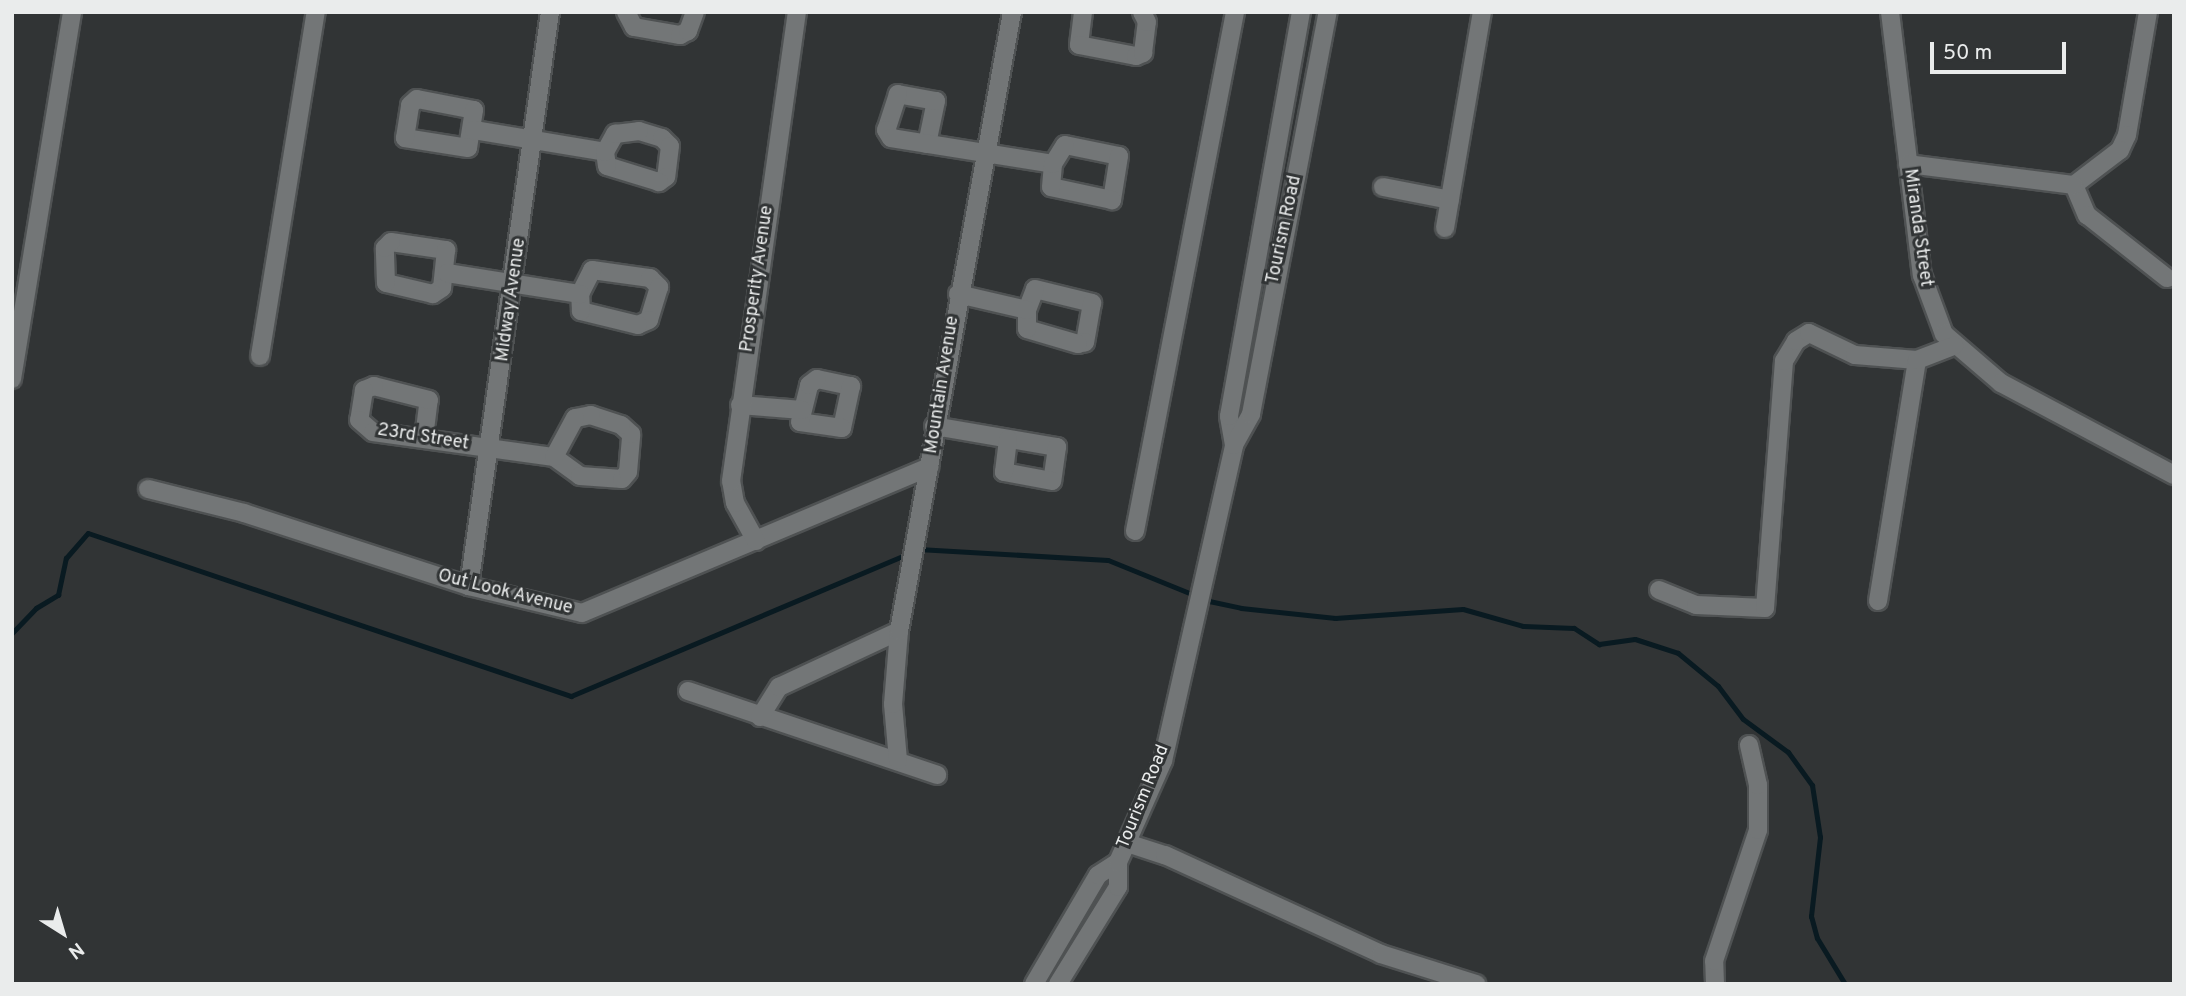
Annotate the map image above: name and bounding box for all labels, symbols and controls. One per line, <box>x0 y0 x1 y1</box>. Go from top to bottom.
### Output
scale bar <box>1934 28 2070 72</box>
text: 50 m <box>1943 40 1992 67</box>
street label: Miranda Street <box>1898 167 1936 289</box>
street label: Tourism Road <box>1263 174 1307 286</box>
street label: Prosperity Avenue <box>737 204 779 354</box>
street label: Midway Avenue <box>493 237 531 363</box>
street label: Mountain Avenue <box>921 314 965 456</box>
street label: 23rd Street <box>376 420 470 456</box>
street label: Out Look Avenue <box>435 566 575 620</box>
street label: Tourism Road <box>1113 742 1175 852</box>
north arrow <box>28 898 98 968</box>
text: N <box>63 936 88 963</box>

